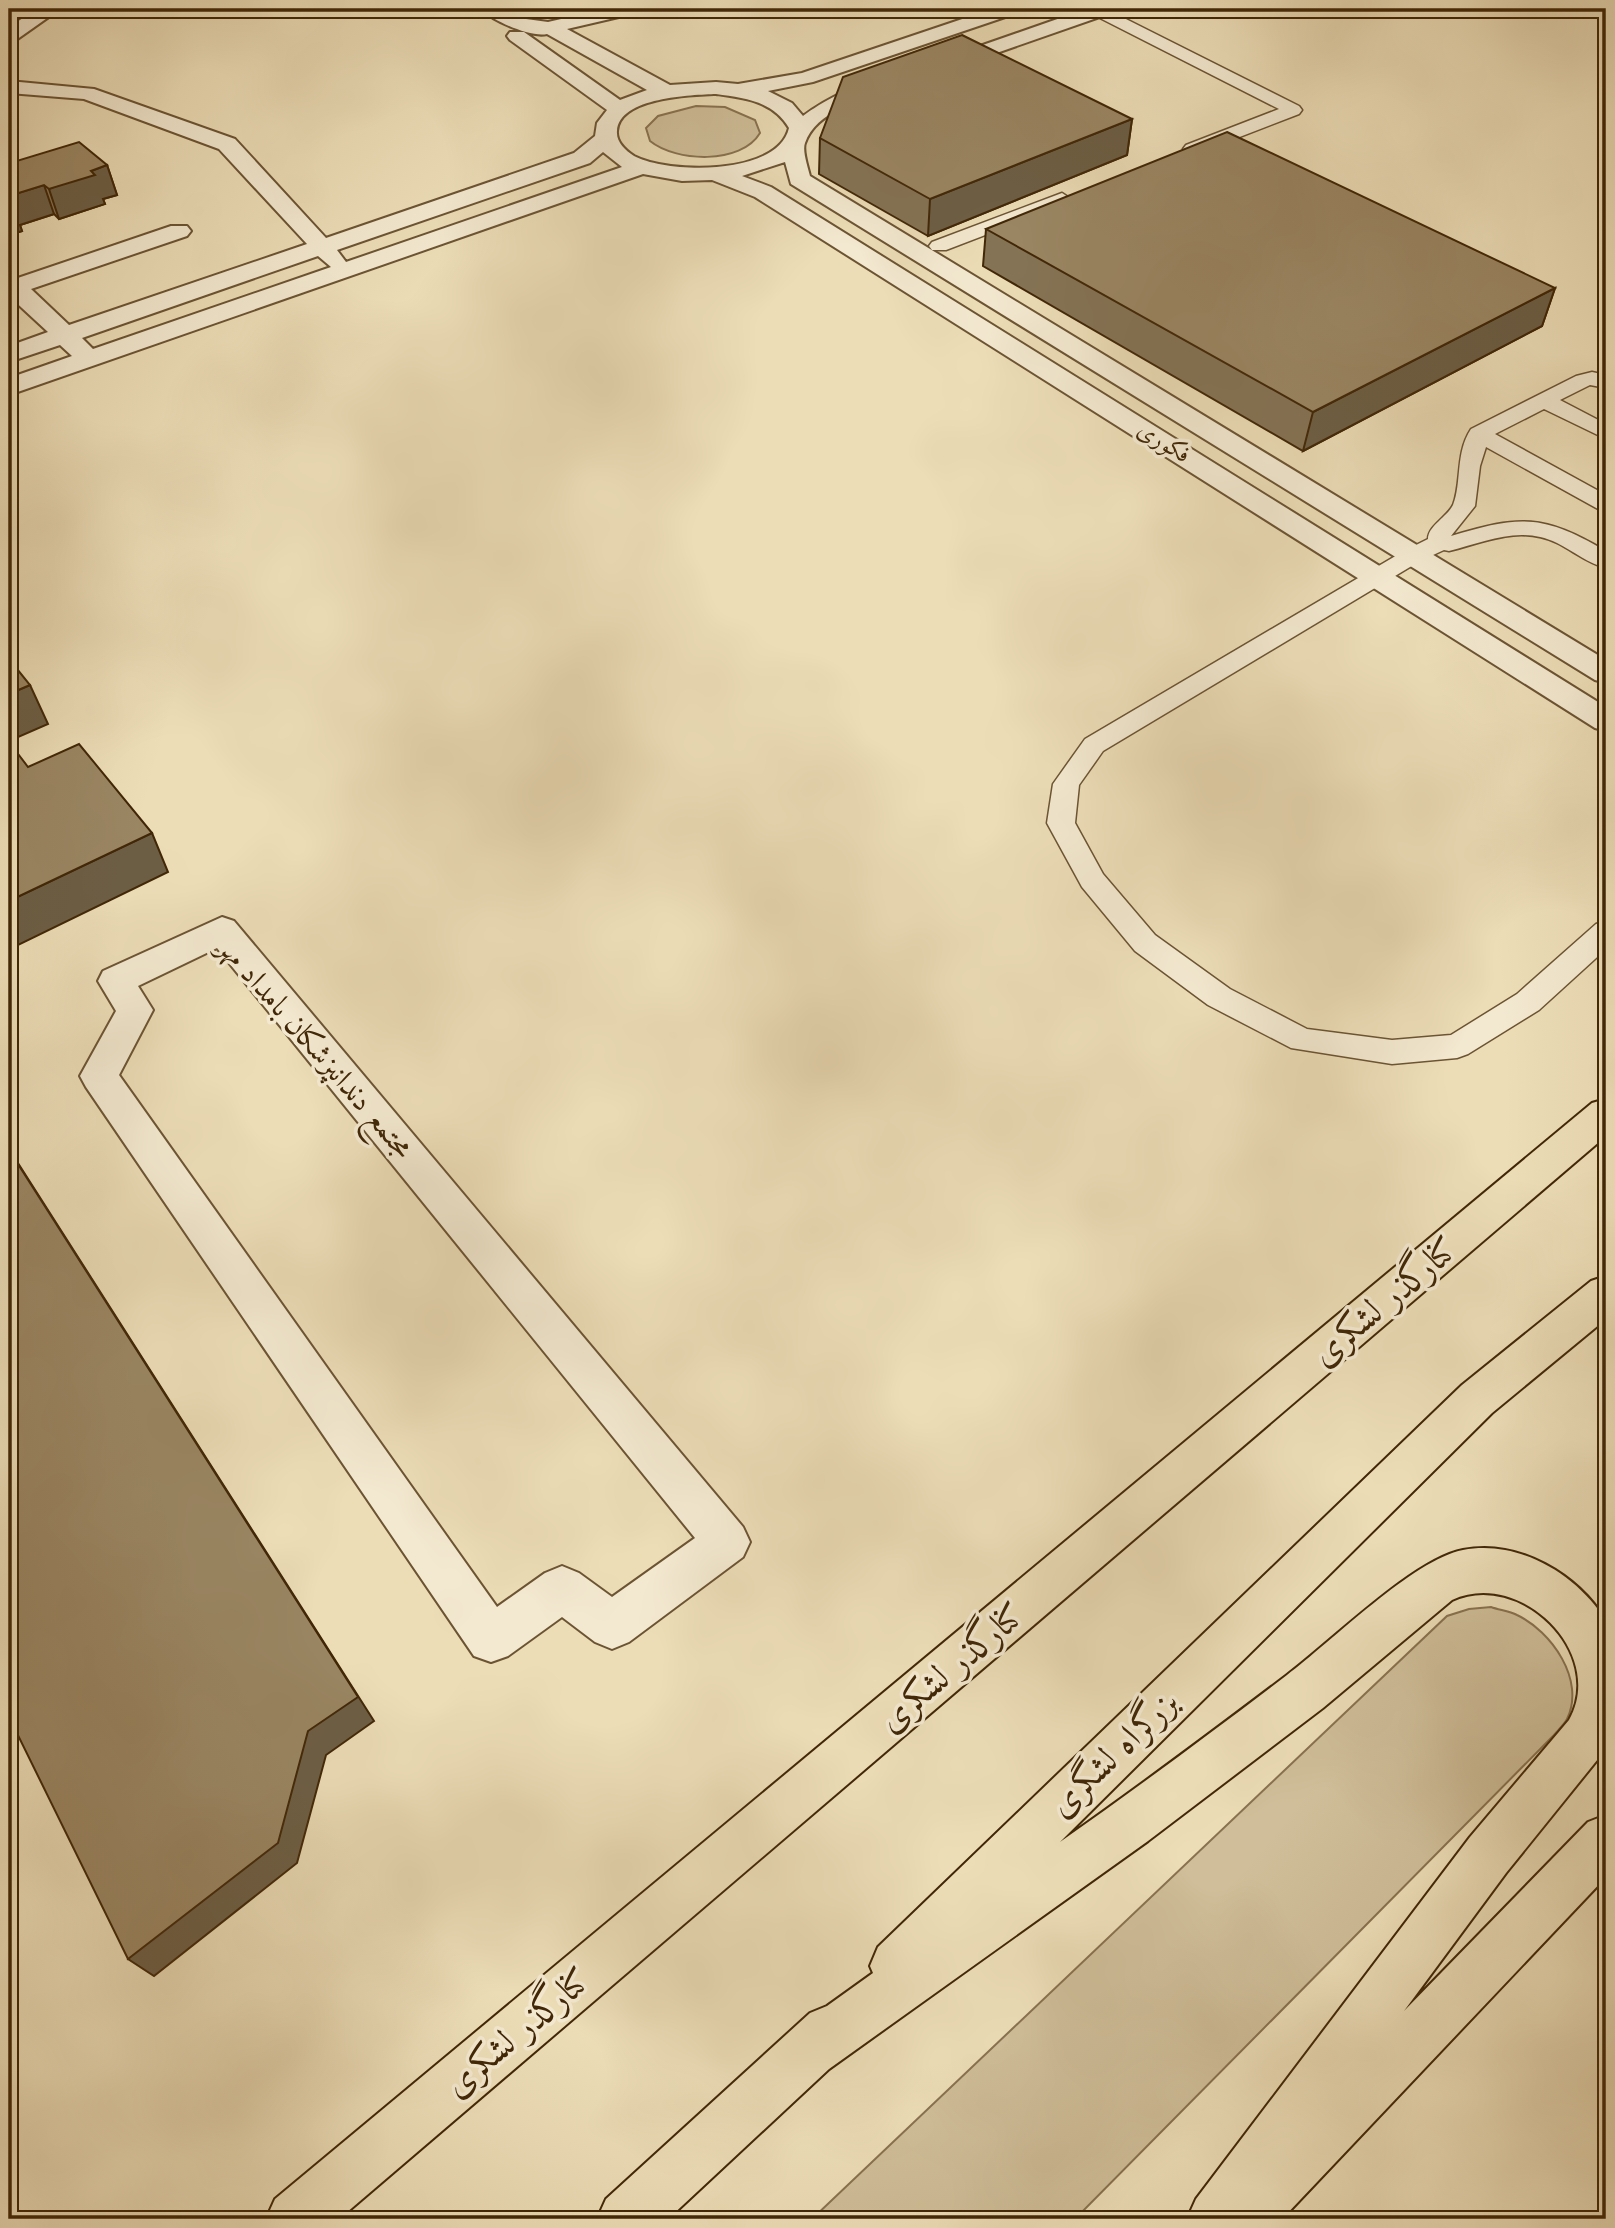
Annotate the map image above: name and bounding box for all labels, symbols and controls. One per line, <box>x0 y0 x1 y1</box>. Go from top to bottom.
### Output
street label: فکوری <box>1131 413 1197 471</box>
street label: مجتمع دندانپزشکان بامداد مهر <box>202 927 423 1171</box>
street label: کنارگذر لشکری <box>1298 1223 1468 1377</box>
street label: کنارگذر لشکری <box>865 1589 1035 1743</box>
street label: بزرگراه لشگری <box>1036 1678 1190 1828</box>
street label: کنارگذر لشکری <box>431 1954 601 2108</box>

